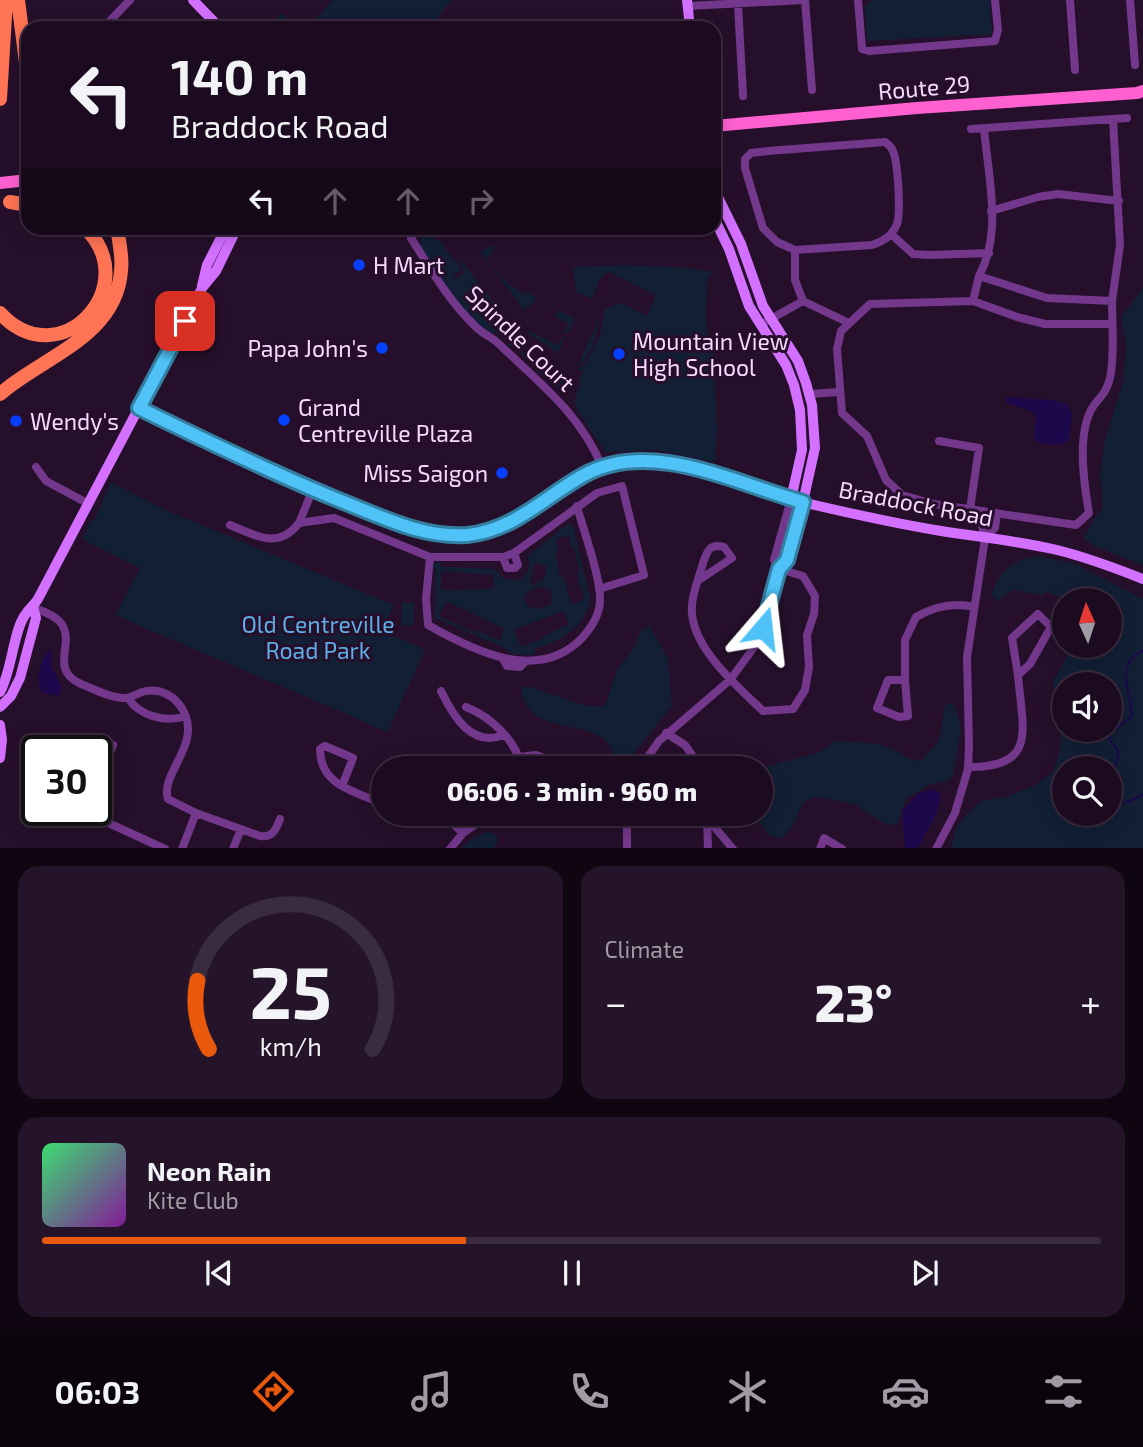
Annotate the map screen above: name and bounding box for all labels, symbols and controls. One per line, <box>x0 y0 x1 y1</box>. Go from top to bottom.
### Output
text: 140 m <box>171 46 308 105</box>
icon: left <box>56 49 147 140</box>
street label: Route 29 <box>877 69 971 105</box>
text: Braddock Road <box>171 106 389 144</box>
icon: left <box>243 182 281 220</box>
icon: ahead <box>316 182 354 220</box>
icon: ahead <box>389 182 427 220</box>
icon: right <box>462 182 500 220</box>
place label: H Mart <box>373 251 445 279</box>
marker: H Mart <box>351 257 367 273</box>
street label: Spindle Court <box>461 279 581 397</box>
pin <box>155 291 215 351</box>
icon: arrive <box>166 302 204 340</box>
place label: Mountain View High School <box>633 327 789 381</box>
place label: Papa John's <box>247 334 368 362</box>
marker: Papa John's <box>374 340 390 356</box>
marker: Mountain View High School <box>611 346 627 362</box>
place label: Grand Centreville Plaza <box>298 393 473 447</box>
place label: Wendy's <box>30 407 119 435</box>
marker: Grand Centreville Plaza <box>276 412 292 428</box>
marker: Wendy's <box>8 413 24 429</box>
place label: Miss Saigon <box>363 459 488 487</box>
marker: Miss Saigon <box>494 465 510 481</box>
street label: Braddock Road <box>837 474 995 532</box>
north arrow <box>1052 588 1122 658</box>
map controls <box>1052 588 1122 826</box>
position arrow <box>726 591 800 665</box>
park label: Old Centreville Road Park <box>241 610 395 664</box>
button: sound <box>1052 672 1122 742</box>
speed limit sign: 30 <box>21 735 112 826</box>
button: search <box>1052 756 1122 826</box>
text: 06:06 · 3 min · 960 m <box>447 775 697 806</box>
text: Climate <box>605 935 684 963</box>
text: 25 <box>249 946 331 1034</box>
text: 23° <box>814 970 892 1032</box>
text: − <box>605 979 627 1025</box>
text: + <box>1080 979 1101 1025</box>
text: km/h <box>259 1030 321 1060</box>
text: Neon Rain <box>147 1155 271 1186</box>
text: Kite Club <box>147 1186 239 1214</box>
icon: previous <box>200 1254 238 1292</box>
icon: pause <box>553 1254 591 1292</box>
icon: next <box>906 1254 944 1292</box>
icon: directions <box>249 1367 298 1416</box>
icon: music <box>407 1367 456 1416</box>
icon: phone <box>565 1367 614 1416</box>
icon: climate <box>723 1367 772 1416</box>
icon: car <box>881 1367 930 1416</box>
icon: filters <box>1039 1367 1088 1416</box>
text: 06:03 <box>55 1372 140 1410</box>

